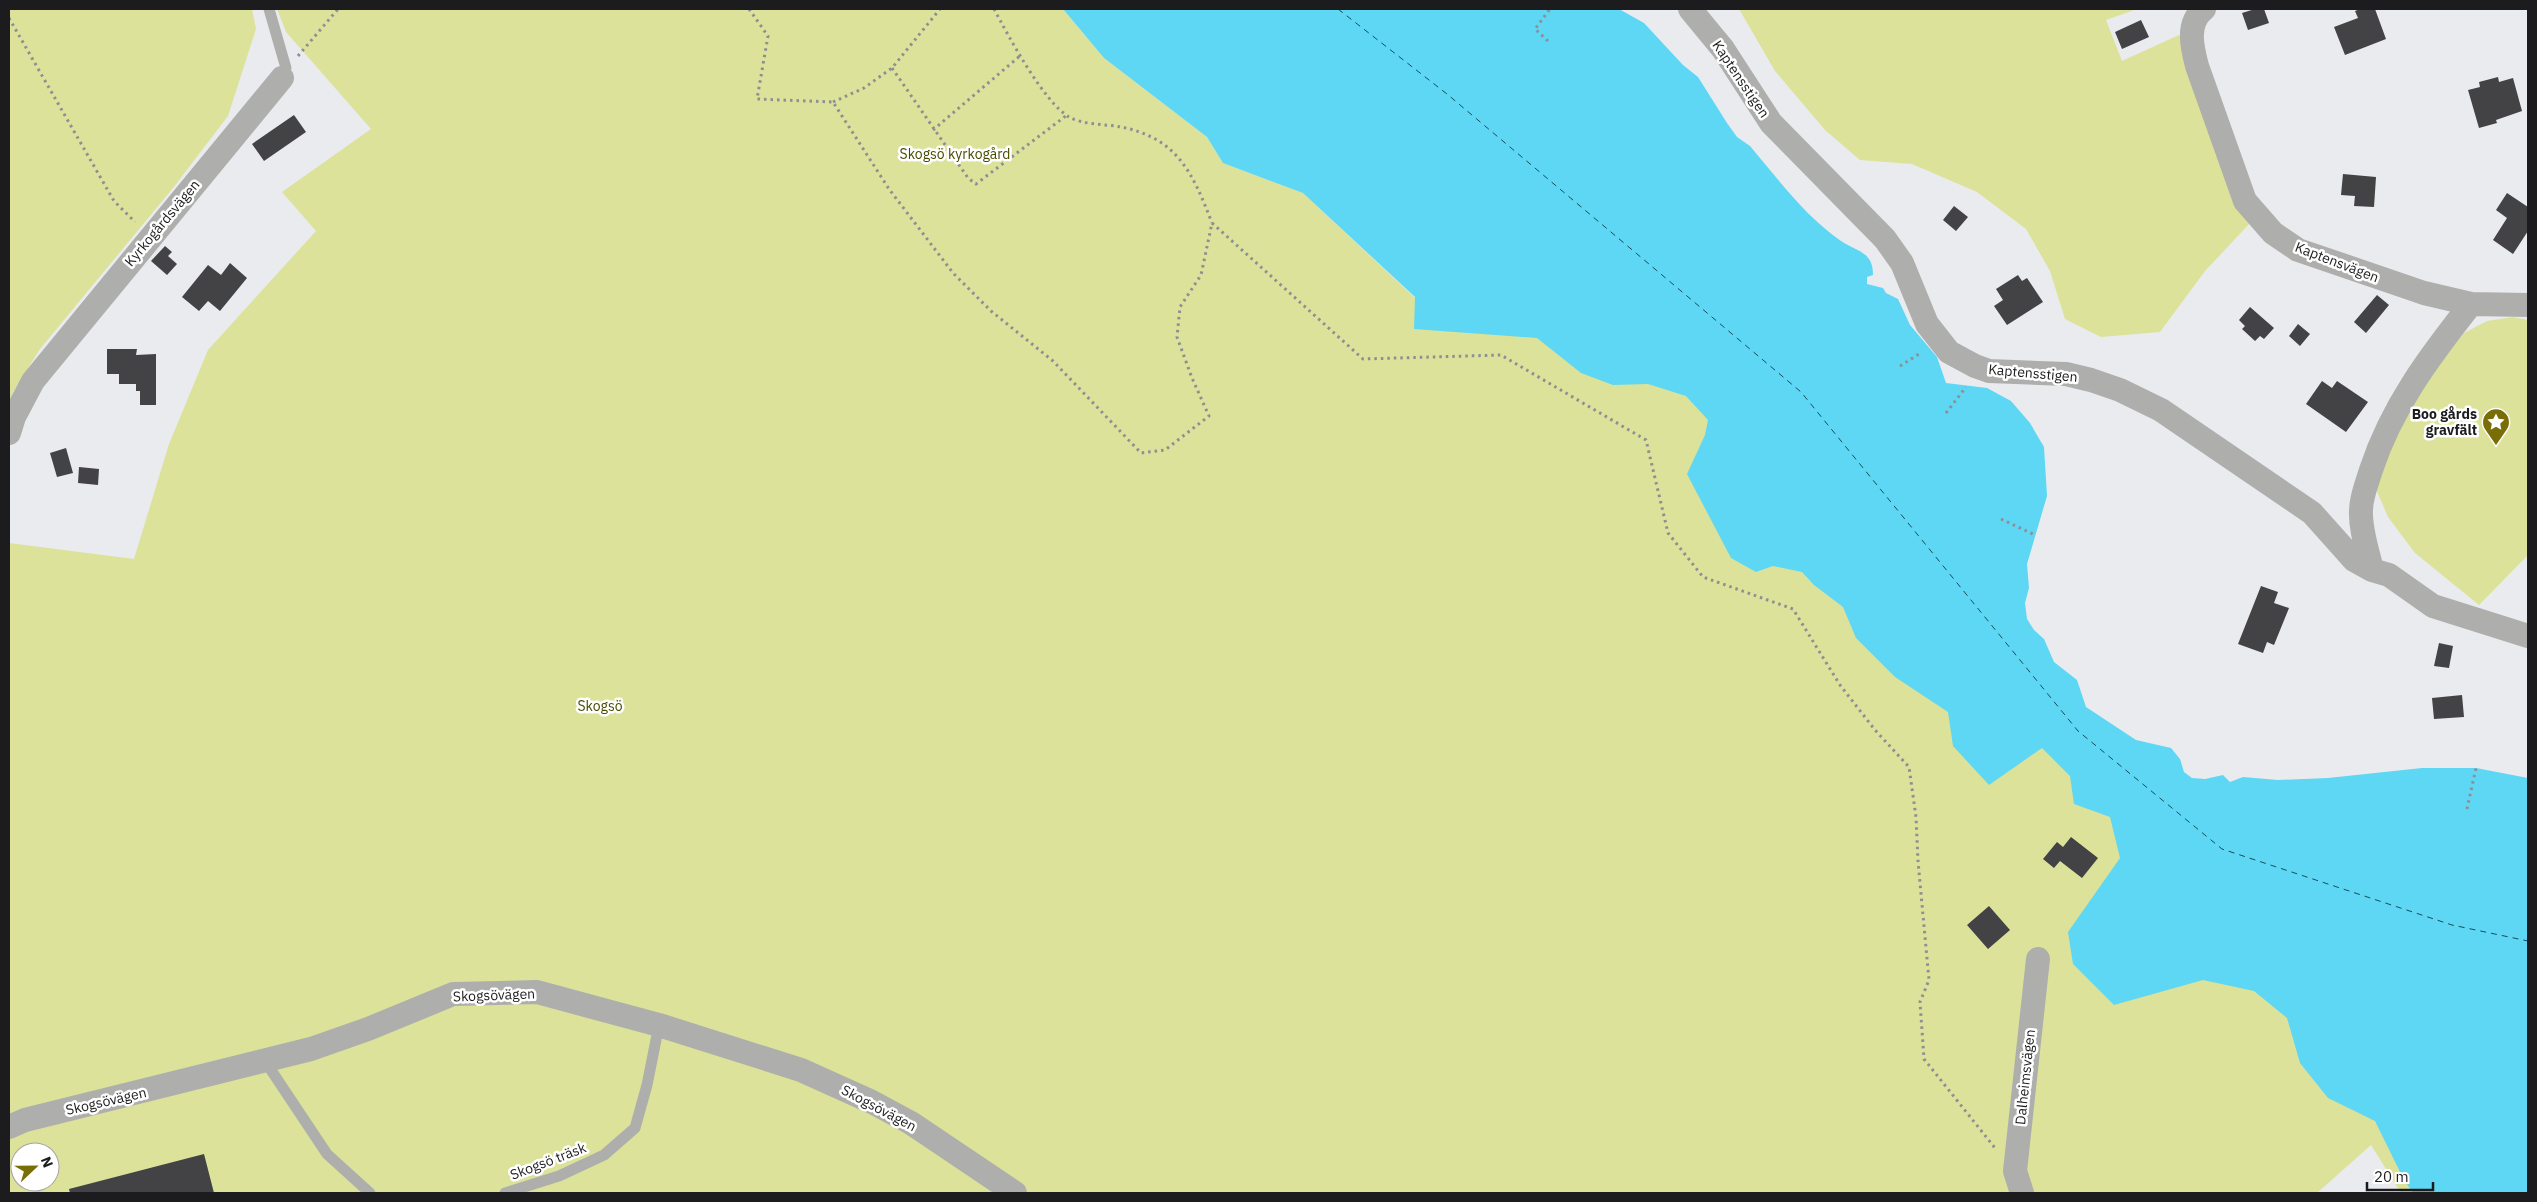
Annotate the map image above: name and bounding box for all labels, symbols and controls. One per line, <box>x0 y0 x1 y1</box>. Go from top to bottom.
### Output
street label: Kaptensstigen <box>1709 37 1773 121</box>
park label: Skogsö kyrkogård <box>900 145 1010 163</box>
street label: Kyrkogårdsvägen <box>121 176 203 270</box>
street label: Kaptensvägen <box>2292 238 2382 286</box>
street label: Kaptensstigen <box>1988 360 2078 386</box>
place label: Boo gårds gravfält <box>2412 405 2477 439</box>
place icon: Boo gårds gravfält <box>2481 407 2511 446</box>
park label: Skogsö <box>577 697 623 715</box>
street label: Skogsövägen <box>453 985 535 1005</box>
street label: Dalheimsvägen <box>2011 1028 2039 1126</box>
street label: Skogsövägen <box>838 1081 920 1135</box>
street label: Skogsövägen <box>64 1083 148 1119</box>
street label: Skogsö träsk <box>507 1138 589 1184</box>
north arrow <box>10 1142 60 1192</box>
text: N <box>37 1154 57 1170</box>
scale bar <box>2367 1160 2433 1192</box>
text: 20 m <box>2374 1167 2409 1186</box>

